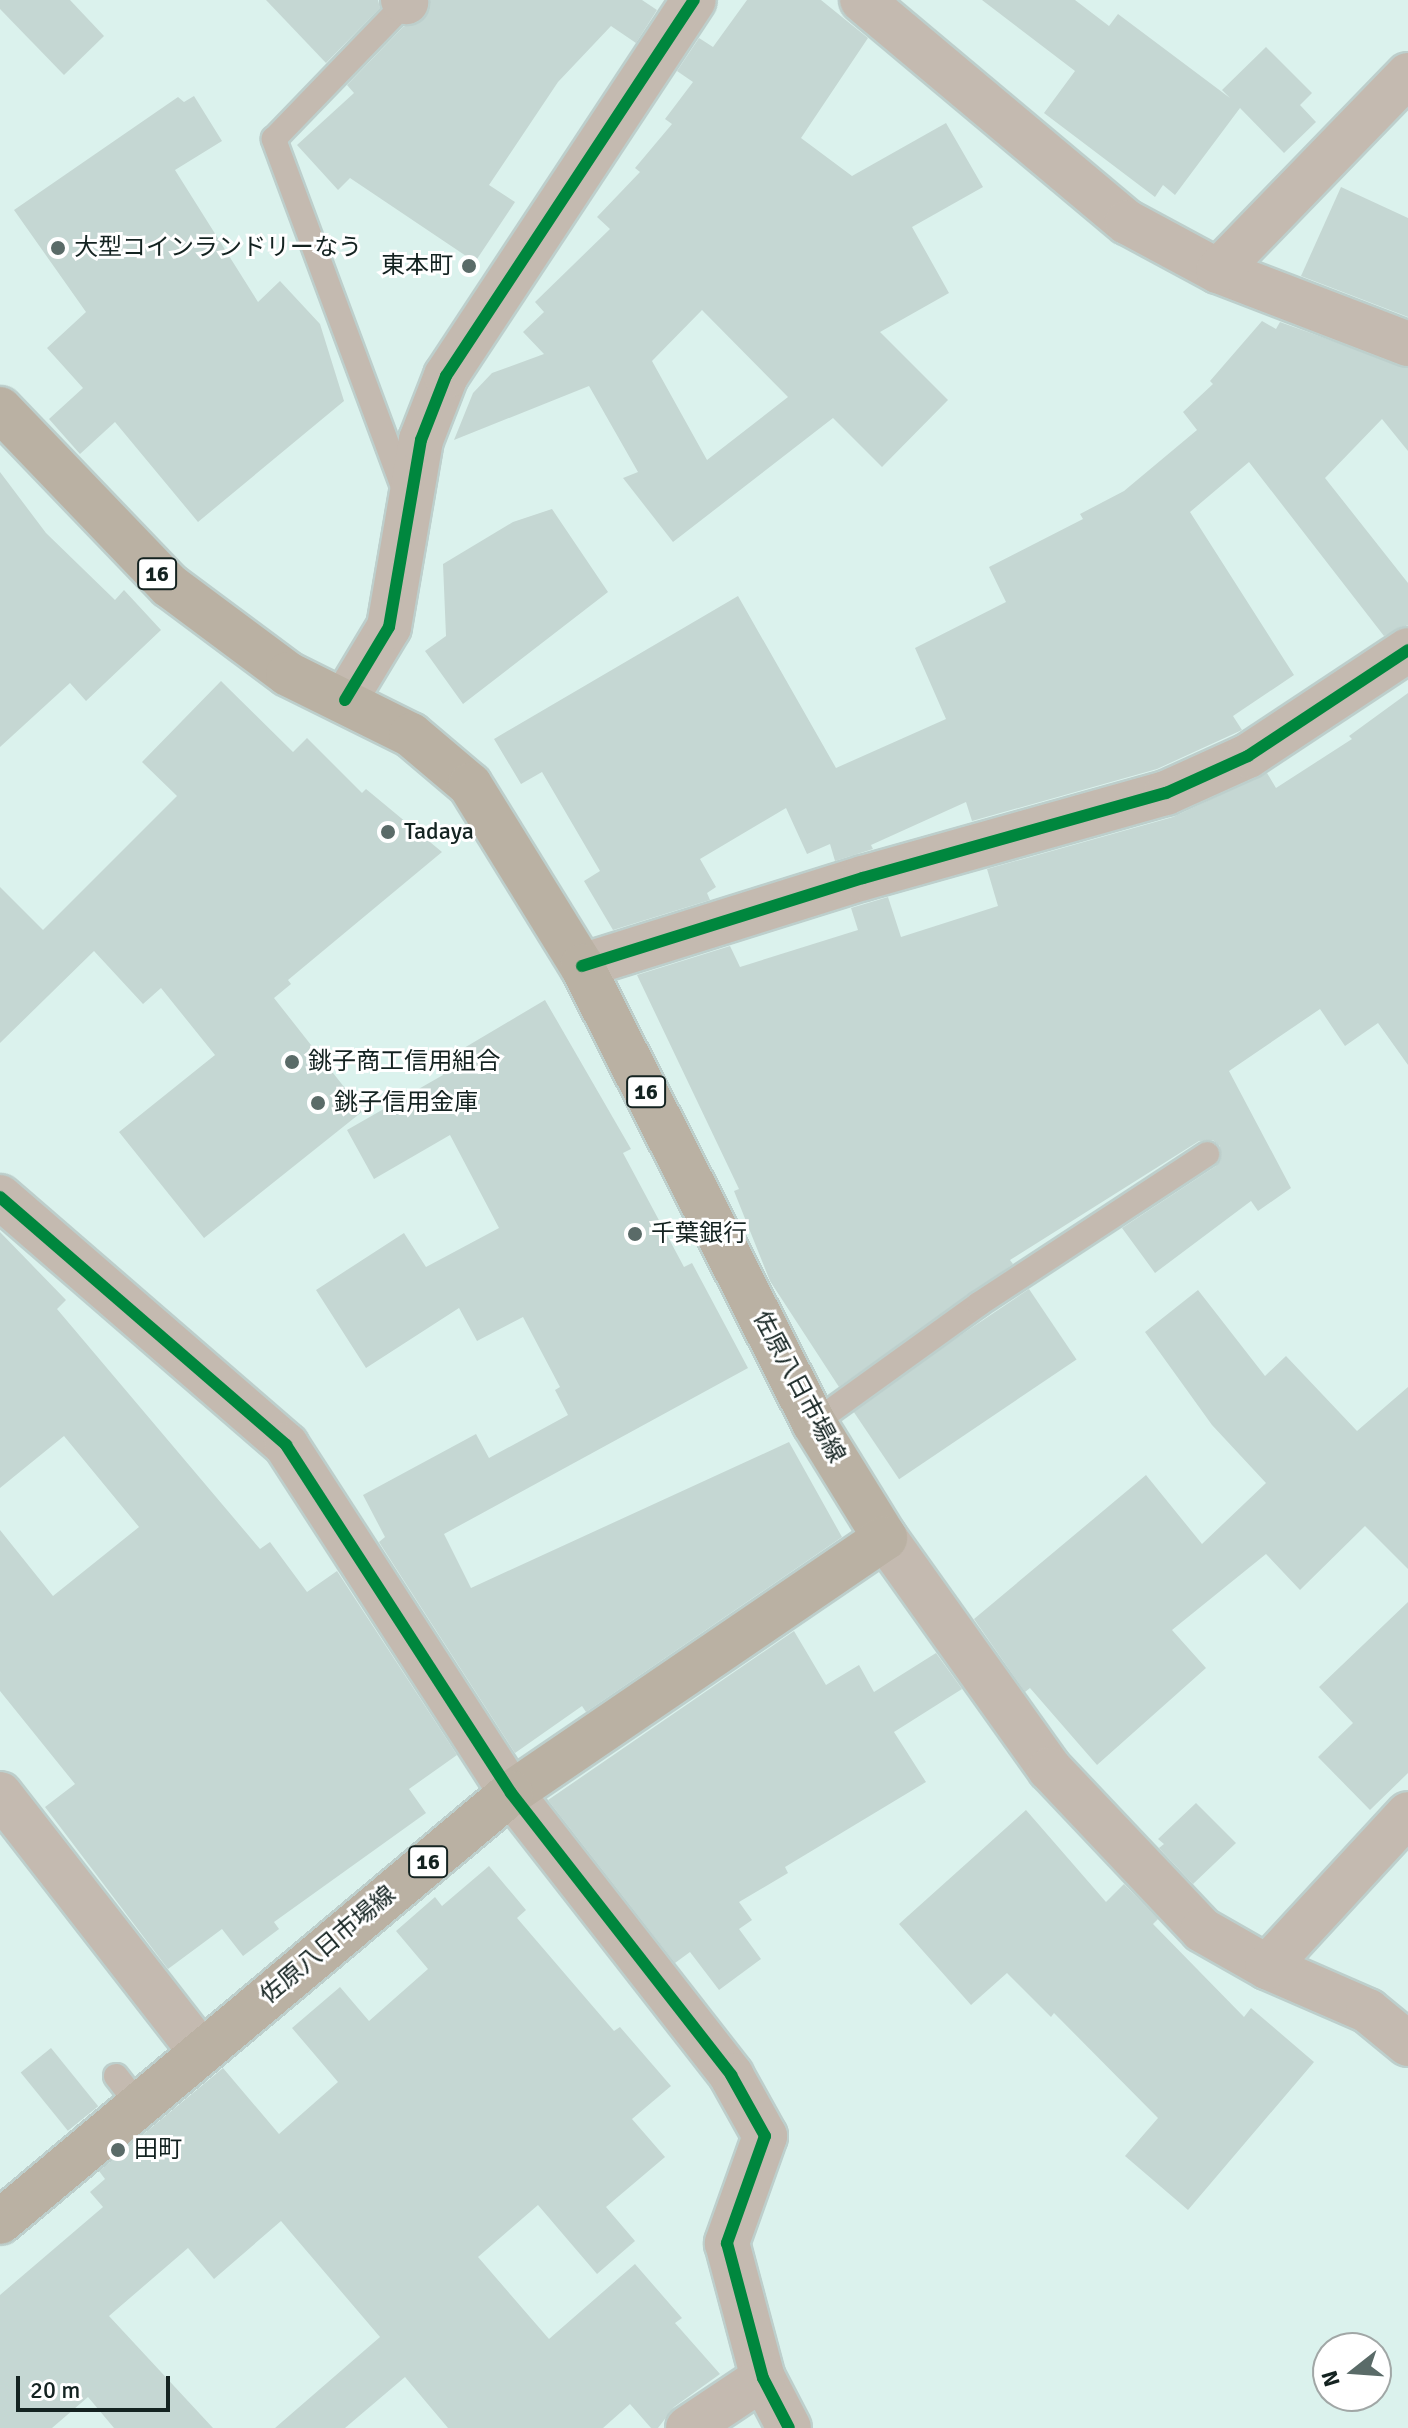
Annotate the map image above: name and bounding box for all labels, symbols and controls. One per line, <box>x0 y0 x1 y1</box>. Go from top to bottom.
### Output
place label: 大型コインランドリーなう <box>74 234 362 262</box>
marker: 大型コインランドリーなう <box>49 239 67 257</box>
place label: 東本町 <box>381 252 453 280</box>
marker: 東本町 <box>460 257 478 275</box>
road number: 16 <box>137 556 177 592</box>
place label: Tadaya <box>404 818 474 846</box>
marker: Tadaya <box>379 823 397 841</box>
place label: 銚子商工信用組合 <box>308 1048 500 1076</box>
marker: 銚子商工信用組合 <box>283 1053 301 1071</box>
road number: 16 <box>626 1074 666 1110</box>
place label: 銚子信用金庫 <box>334 1089 478 1117</box>
marker: 銚子信用金庫 <box>309 1094 327 1112</box>
place label: 千葉銀行 <box>651 1220 747 1248</box>
marker: 千葉銀行 <box>626 1225 644 1243</box>
street label: 佐原八日市場線 <box>747 1306 851 1468</box>
road number: 16 <box>408 1844 448 1880</box>
street label: 佐原八日市場線 <box>254 1880 402 2010</box>
place label: 田町 <box>134 2136 182 2164</box>
marker: 田町 <box>109 2141 127 2159</box>
north arrow <box>1312 2332 1392 2412</box>
scale bar <box>20 2360 174 2410</box>
text: N <box>1315 2367 1346 2390</box>
text: 20 m <box>30 2375 80 2405</box>

